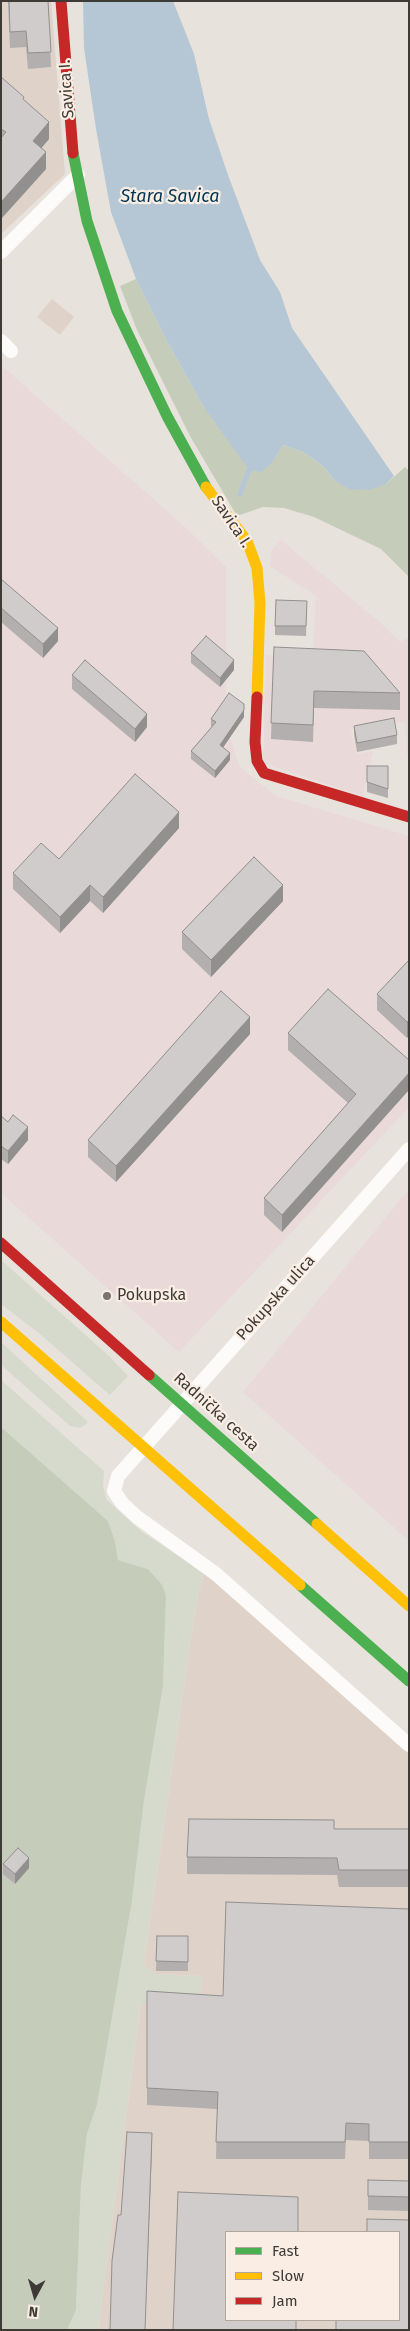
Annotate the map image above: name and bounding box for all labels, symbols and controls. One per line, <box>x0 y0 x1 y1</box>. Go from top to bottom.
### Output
street label: Savica I. <box>55 59 79 119</box>
water label: Stara Savica <box>120 186 220 208</box>
street label: Savica I. <box>207 492 255 552</box>
street label: Pokupska ulica <box>233 1251 319 1345</box>
place label: Pokupska <box>117 1286 186 1306</box>
marker: Pokupska <box>101 1290 113 1302</box>
street label: Radnička cesta <box>169 1369 263 1455</box>
legend <box>225 2231 400 2321</box>
text: Fast <box>272 2242 299 2260</box>
text: Slow <box>272 2267 304 2285</box>
north arrow <box>10 2271 60 2321</box>
text: Jam <box>272 2292 298 2310</box>
text: N <box>28 2302 39 2320</box>

